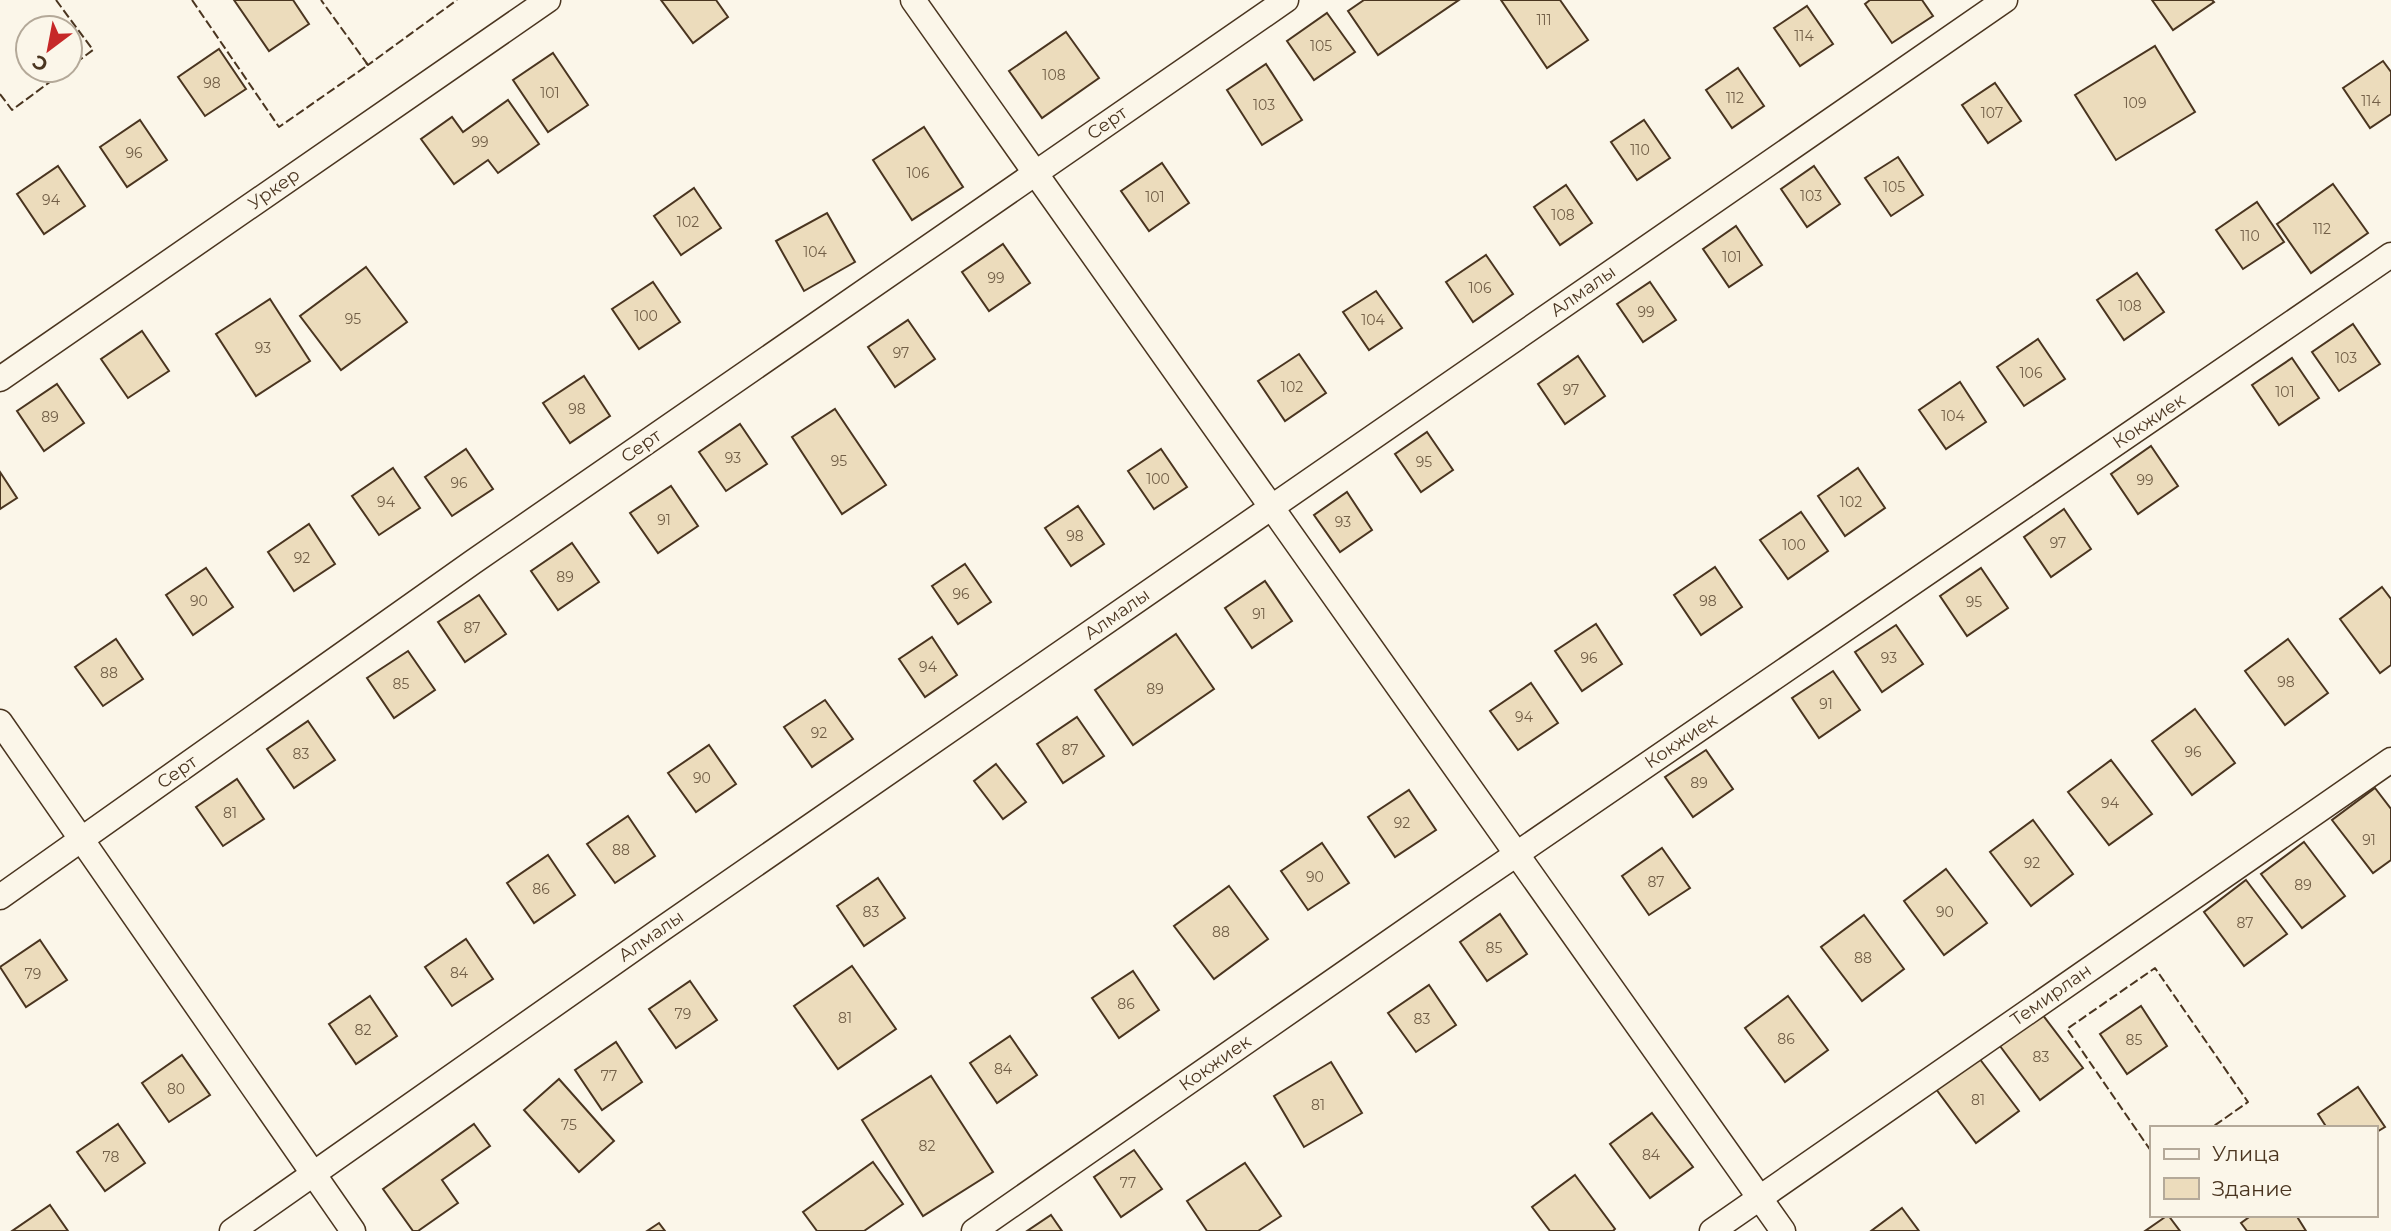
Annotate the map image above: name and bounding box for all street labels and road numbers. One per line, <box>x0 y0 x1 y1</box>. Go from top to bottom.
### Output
street label: Серт <box>1083 101 1132 145</box>
street label: Уркер <box>244 163 304 215</box>
street label: Алмалы <box>1546 260 1620 322</box>
street label: Кокжиек <box>2109 388 2190 453</box>
street label: Серт <box>617 424 666 468</box>
street label: Алмалы <box>1080 583 1154 645</box>
street label: Кокжиек <box>1641 708 1722 773</box>
street label: Серт <box>153 750 202 794</box>
street label: Алмалы <box>614 905 688 967</box>
street label: Темирлан <box>2006 959 2096 1031</box>
street label: Кокжиек <box>1175 1030 1256 1096</box>

